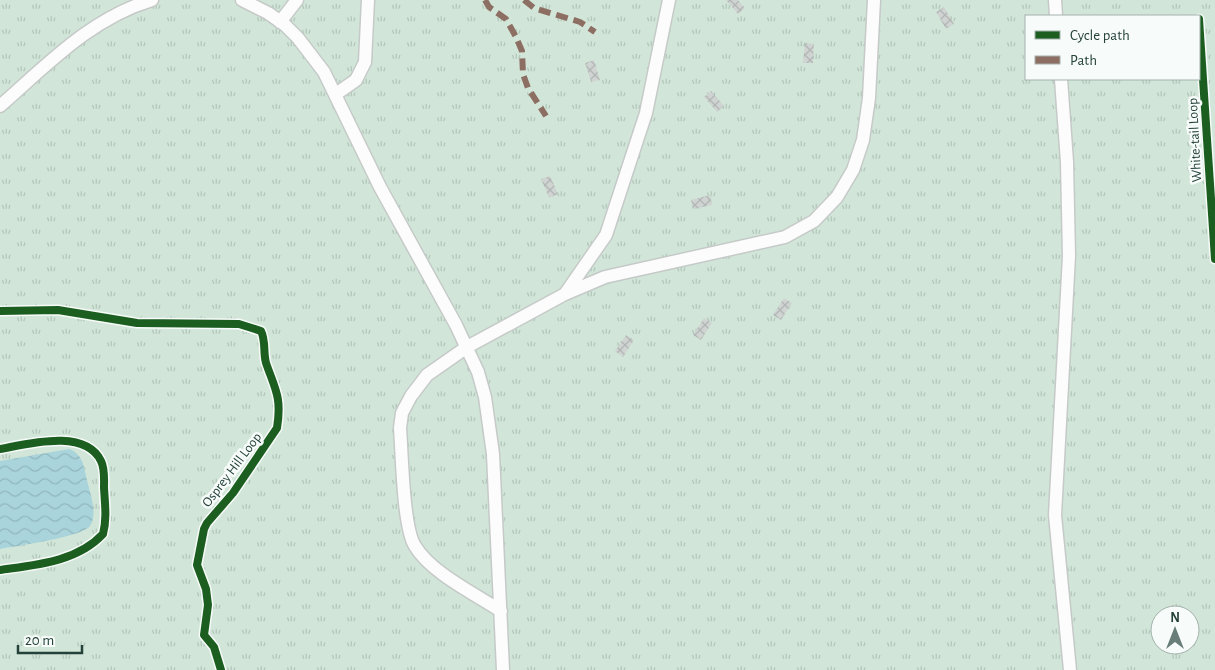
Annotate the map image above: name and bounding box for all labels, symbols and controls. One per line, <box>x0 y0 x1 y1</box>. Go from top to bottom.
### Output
legend <box>1025 15 1200 80</box>
text: Cycle path <box>1070 28 1130 43</box>
text: Path <box>1070 53 1097 68</box>
street label: White-tail Loop <box>1186 97 1204 183</box>
street label: Osprey Hill Loop <box>200 430 264 510</box>
north arrow <box>1150 605 1200 655</box>
text: N <box>1170 611 1180 625</box>
scale bar <box>18 622 81 654</box>
text: 20 m <box>25 633 54 648</box>

